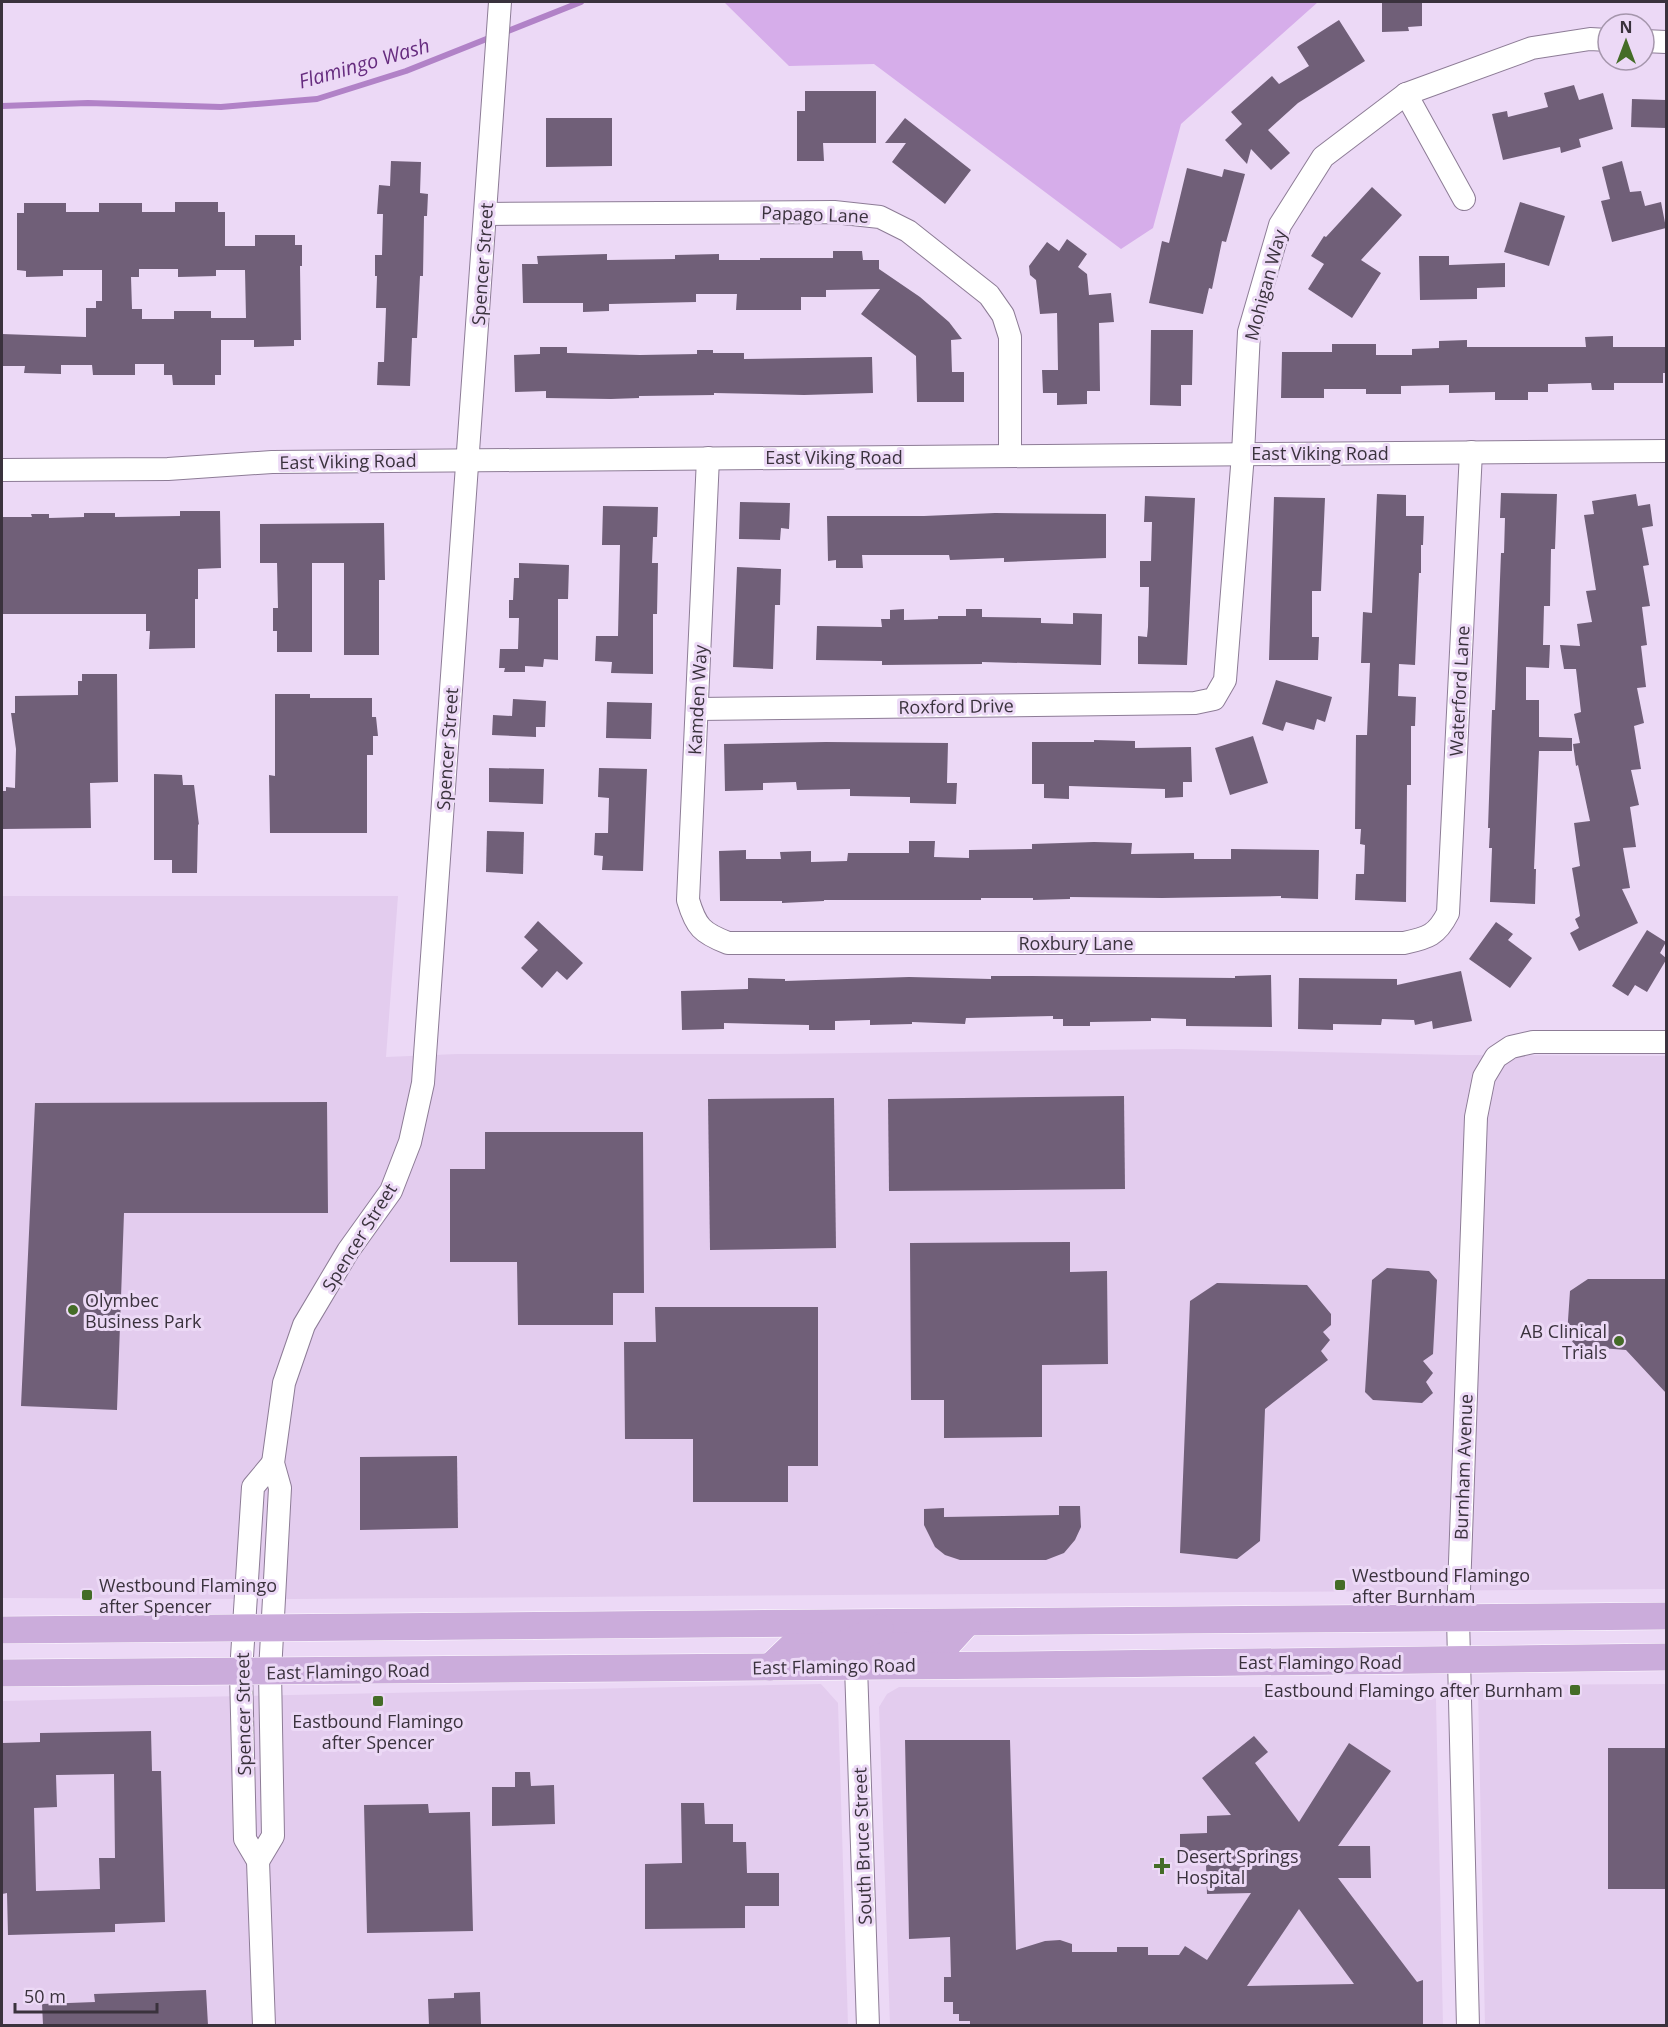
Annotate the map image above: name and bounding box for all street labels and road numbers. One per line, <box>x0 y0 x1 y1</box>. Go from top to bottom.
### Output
street label: Papago Lane <box>761 200 869 228</box>
street label: Spencer Street <box>466 202 498 326</box>
street label: Mohigan Way <box>1239 226 1292 343</box>
street label: East Viking Road <box>1251 441 1389 465</box>
street label: East Viking Road <box>765 445 903 469</box>
street label: East Viking Road <box>279 448 417 474</box>
street label: Waterford Lane <box>1444 625 1474 757</box>
street label: Kamden Way <box>682 643 712 756</box>
street label: Spencer Street <box>431 687 463 811</box>
street label: Roxford Drive <box>898 693 1014 719</box>
street label: Roxbury Lane <box>1018 931 1134 955</box>
street label: Spencer Street <box>316 1178 402 1296</box>
street label: Burnham Avenue <box>1448 1394 1478 1540</box>
street label: East Flamingo Road <box>1238 1650 1402 1674</box>
street label: Spencer Street <box>230 1652 256 1776</box>
street label: East Flamingo Road <box>752 1653 916 1679</box>
street label: East Flamingo Road <box>266 1658 430 1684</box>
street label: South Bruce Street <box>847 1767 877 1925</box>

